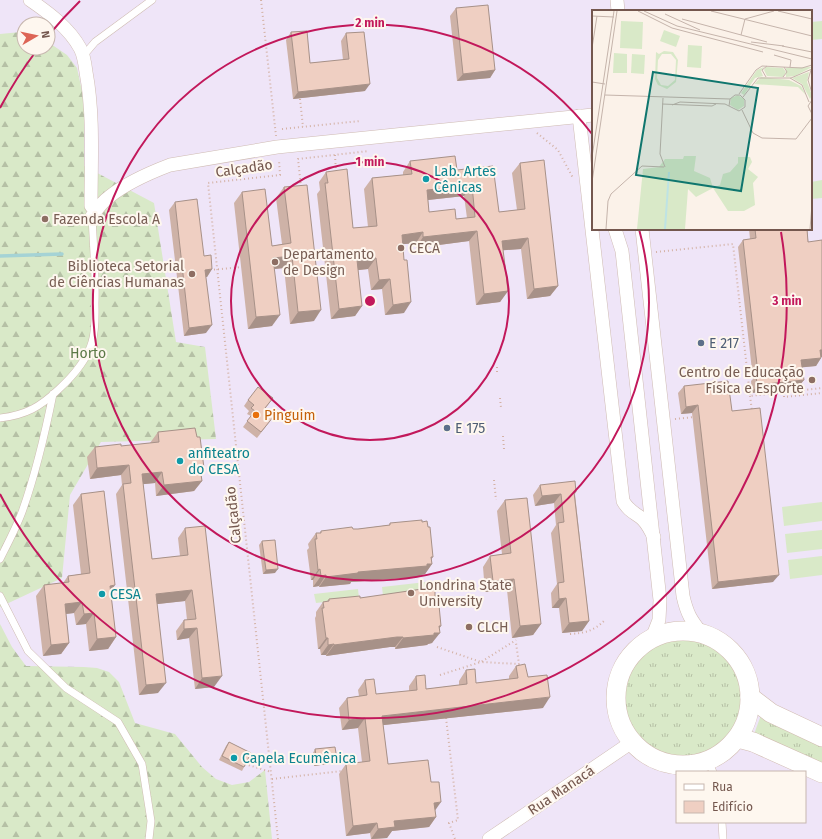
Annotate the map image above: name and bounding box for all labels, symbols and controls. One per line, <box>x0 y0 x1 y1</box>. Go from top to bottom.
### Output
inset map <box>592 10 812 230</box>
north arrow <box>16 16 56 56</box>
text: 2 min <box>355 16 385 30</box>
text: N <box>38 30 52 39</box>
text: 1 min <box>356 155 384 169</box>
street label: Calçadão <box>214 156 274 181</box>
place label: Lab. Artes Cênicas <box>434 163 497 196</box>
marker: Lab. Artes Cênicas <box>421 174 431 184</box>
place label: Fazenda Escola A <box>53 211 160 228</box>
marker: Fazenda Escola A <box>40 214 50 224</box>
place label: CECA <box>409 240 440 257</box>
marker: CECA <box>396 243 406 253</box>
place label: Departamento de Design <box>283 246 374 279</box>
marker: Departamento de Design <box>270 257 280 267</box>
place label: Biblioteca Setorial de Ciências Humanas <box>49 258 184 291</box>
marker: Biblioteca Setorial de Ciências Humanas <box>187 269 197 279</box>
centre of rings <box>363 294 377 308</box>
text: 3 min <box>771 294 802 308</box>
place label: E 217 <box>709 335 739 352</box>
marker: E 217 <box>696 338 706 348</box>
park label: Horto <box>70 345 106 362</box>
place label: Centro de Educação Física e Esporte <box>679 364 804 397</box>
marker: Centro de Educação Física e Esporte <box>807 375 817 385</box>
place label: Pinguim <box>264 407 316 424</box>
marker: Pinguim <box>251 410 261 420</box>
place label: E 175 <box>455 420 485 437</box>
marker: E 175 <box>442 423 452 433</box>
place label: anfiteatro do CESA <box>188 445 250 478</box>
marker: anfiteatro do CESA <box>175 456 185 466</box>
street label: Calçadão <box>222 485 245 544</box>
place label: Londrina State University <box>419 577 512 610</box>
place label: CESA <box>110 586 141 603</box>
marker: Londrina State University <box>406 588 416 598</box>
marker: CESA <box>97 589 107 599</box>
place label: CLCH <box>477 619 509 636</box>
marker: CLCH <box>464 622 474 632</box>
place label: Capela Ecumênica <box>242 750 356 767</box>
marker: Capela Ecumênica <box>229 753 239 763</box>
street label: Rua Manacá <box>525 762 598 819</box>
legend <box>676 771 806 823</box>
text: Rua <box>712 780 733 794</box>
text: Edifício <box>712 800 753 814</box>

